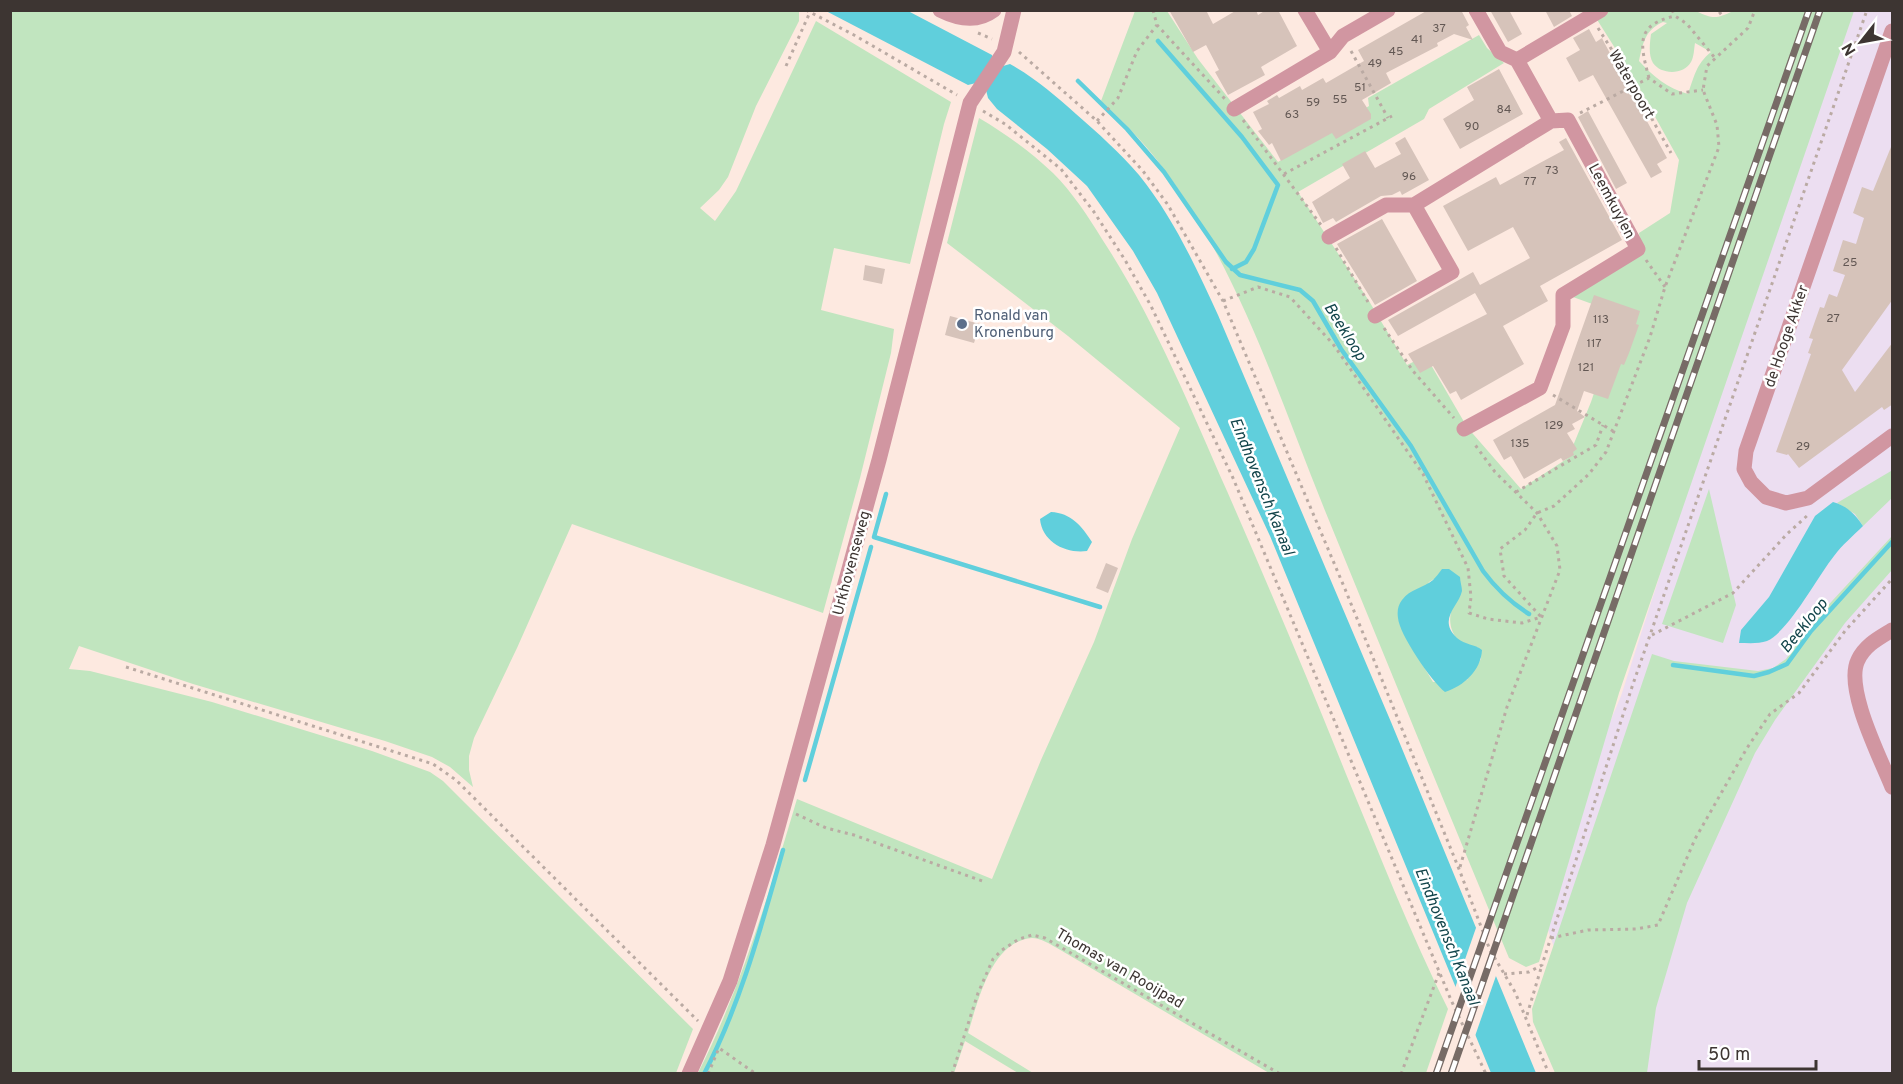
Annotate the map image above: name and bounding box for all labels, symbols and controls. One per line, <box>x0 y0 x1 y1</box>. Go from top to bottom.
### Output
north arrow <box>1831 12 1891 72</box>
house number: 37 <box>1432 21 1446 37</box>
house number: 41 <box>1411 32 1423 48</box>
text: N <box>1838 39 1861 59</box>
house number: 45 <box>1389 44 1403 60</box>
street label: Waterpoort <box>1603 47 1658 123</box>
house number: 49 <box>1368 56 1382 72</box>
house number: 51 <box>1354 80 1366 96</box>
house number: 55 <box>1333 92 1347 108</box>
house number: 59 <box>1306 95 1320 111</box>
house number: 84 <box>1497 102 1511 118</box>
house number: 63 <box>1285 107 1299 123</box>
house number: 90 <box>1465 119 1479 135</box>
street label: Leemkuylen <box>1583 161 1638 243</box>
house number: 73 <box>1545 163 1559 179</box>
house number: 96 <box>1402 169 1416 185</box>
house number: 77 <box>1524 174 1536 190</box>
house number: 25 <box>1843 255 1857 271</box>
street label: de Hooge Akker <box>1761 283 1814 390</box>
water label: Beekloop <box>1319 299 1370 365</box>
place label: Ronald van Kronenburg <box>974 307 1054 343</box>
house number: 27 <box>1826 311 1840 327</box>
house number: 113 <box>1593 312 1609 328</box>
marker: Ronald van Kronenburg <box>955 317 969 331</box>
house number: 117 <box>1586 336 1602 352</box>
house number: 121 <box>1578 360 1594 376</box>
water label: Eindhovensch Kanaal <box>1224 415 1298 559</box>
house number: 129 <box>1545 418 1563 434</box>
house number: 135 <box>1510 436 1530 452</box>
house number: 29 <box>1796 439 1810 455</box>
street label: Urkhovenseweg <box>829 509 876 618</box>
water label: Beekloop <box>1776 595 1833 658</box>
water label: Eindhovensch Kanaal <box>1409 865 1483 1009</box>
street label: Thomas van Rooijpad <box>1052 925 1186 1014</box>
scale bar <box>1699 1033 1816 1071</box>
text: 50 m <box>1708 1044 1750 1067</box>

